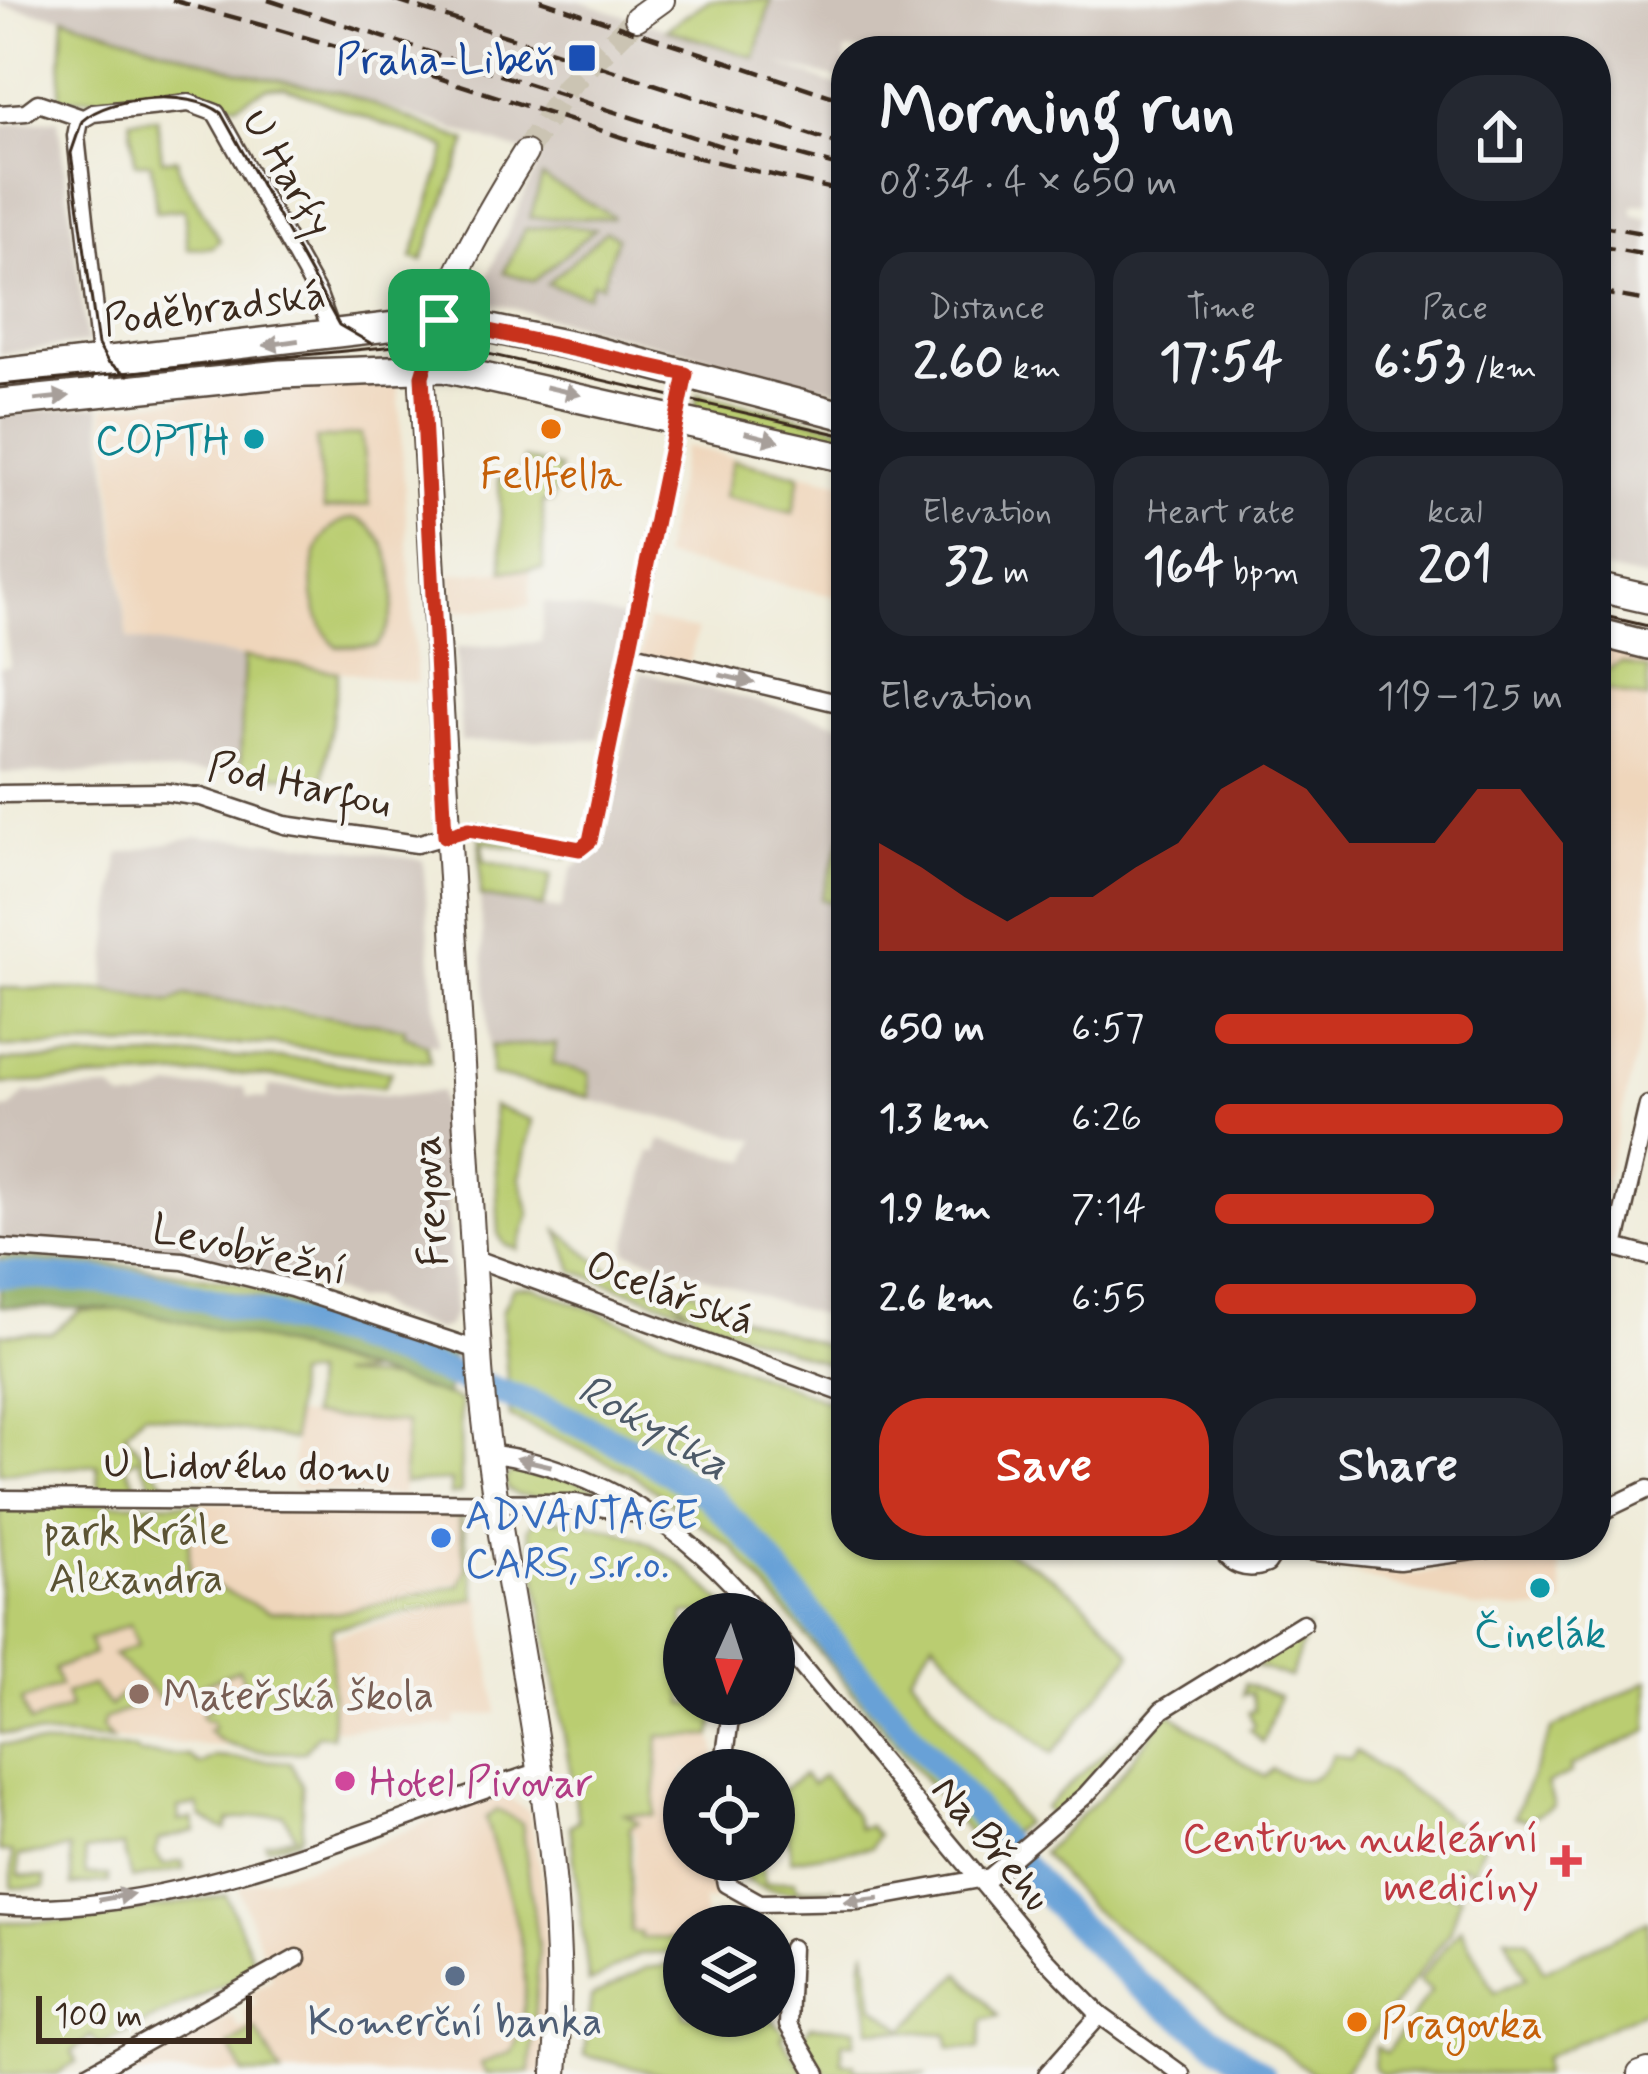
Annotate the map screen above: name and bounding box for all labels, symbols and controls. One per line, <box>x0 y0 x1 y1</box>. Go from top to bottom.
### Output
place label: Praha-Libeň <box>335 34 555 89</box>
marker: Praha-Libeň <box>566 42 598 74</box>
text: Morning run <box>879 70 1235 156</box>
button: share <box>1437 75 1563 201</box>
street label: U Harfy <box>227 100 345 248</box>
text: 08:34 · 4 × 650 m <box>879 158 1177 209</box>
street label: Poděbradská <box>100 269 329 350</box>
pin <box>388 269 490 371</box>
icon: arrive <box>406 287 472 353</box>
text: Distance <box>929 287 1045 331</box>
text: Time <box>1186 287 1256 331</box>
text: Pace <box>1422 287 1488 331</box>
text: 2.60 <box>913 331 1004 397</box>
text: 17:54 <box>1159 331 1283 397</box>
text: 6:53 <box>1373 331 1465 397</box>
one-way arrow <box>262 334 300 353</box>
text: km <box>1004 347 1061 391</box>
text: /km <box>1465 347 1537 391</box>
one-way arrow <box>544 383 582 402</box>
one-way arrow <box>34 388 71 407</box>
place label: COPTH <box>95 415 230 470</box>
marker: Fellfella <box>538 416 564 442</box>
marker: COPTH <box>241 426 267 452</box>
one-way arrow <box>743 428 780 447</box>
place label: Fellfella <box>480 449 623 504</box>
text: Elevation <box>922 491 1052 535</box>
text: Heart rate <box>1147 491 1295 535</box>
text: kcal <box>1427 491 1483 535</box>
text: 32 <box>944 535 994 601</box>
text: 164 <box>1143 535 1224 601</box>
text: 201 <box>1418 535 1492 601</box>
text: m <box>994 551 1030 595</box>
text: bpm <box>1224 551 1299 595</box>
one-way arrow <box>719 670 757 689</box>
text: Elevation <box>879 672 1033 723</box>
text: 119–125 m <box>1377 672 1563 723</box>
street label: Pod Harfou <box>202 740 396 836</box>
text: 650 m <box>879 1004 985 1055</box>
text: 6:57 <box>1071 1004 1144 1055</box>
text: 1.3 km <box>879 1094 990 1145</box>
text: 6:26 <box>1071 1094 1142 1145</box>
street label: Freyova <box>399 1133 464 1268</box>
text: 1.9 km <box>879 1184 991 1235</box>
text: 7:14 <box>1071 1184 1146 1235</box>
street label: Levobřežní <box>146 1202 352 1301</box>
street label: Ocelářská <box>578 1238 762 1350</box>
text: 2.6 km <box>879 1274 994 1325</box>
text: 6:55 <box>1071 1274 1146 1325</box>
water label: Rokytka <box>566 1361 740 1495</box>
button: Save <box>879 1398 1209 1536</box>
button: Share <box>1233 1398 1563 1536</box>
street label: U Lidového domu <box>103 1437 391 1497</box>
one-way arrow <box>516 1452 553 1471</box>
place label: ADVANTAGE CARS, s.r.o. <box>465 1490 699 1593</box>
park label: park Krále Alexandra <box>43 1505 229 1608</box>
marker: ADVANTAGE CARS, s.r.o. <box>428 1525 454 1551</box>
marker: Činelák <box>1527 1575 1553 1601</box>
north arrow <box>663 1593 795 1725</box>
map controls <box>663 1593 795 2037</box>
place label: Činelák <box>1474 1608 1606 1663</box>
place label: Mateřská škola <box>163 1670 434 1725</box>
marker: Mateřská škola <box>126 1681 152 1707</box>
button: locate <box>663 1749 795 1881</box>
place label: Hotel Pivovar <box>369 1757 594 1812</box>
street label: Na Břehu <box>917 1765 1063 1924</box>
marker: Hotel Pivovar <box>332 1768 358 1794</box>
place label: Centrum nukleární medicíny <box>1182 1813 1539 1916</box>
marker: Centrum nukleární medicíny <box>1550 1845 1582 1877</box>
one-way arrow <box>98 1888 136 1906</box>
one-way arrow <box>842 1891 880 1910</box>
button: layers <box>663 1905 795 2037</box>
marker: Komerční banka <box>442 1963 468 1989</box>
scale bar <box>36 1990 252 2043</box>
text: 100 m <box>54 1995 143 2039</box>
place label: Komerční banka <box>308 1996 602 2051</box>
place label: Pragovka <box>1381 1998 1543 2056</box>
marker: Pragovka <box>1344 2009 1370 2035</box>

